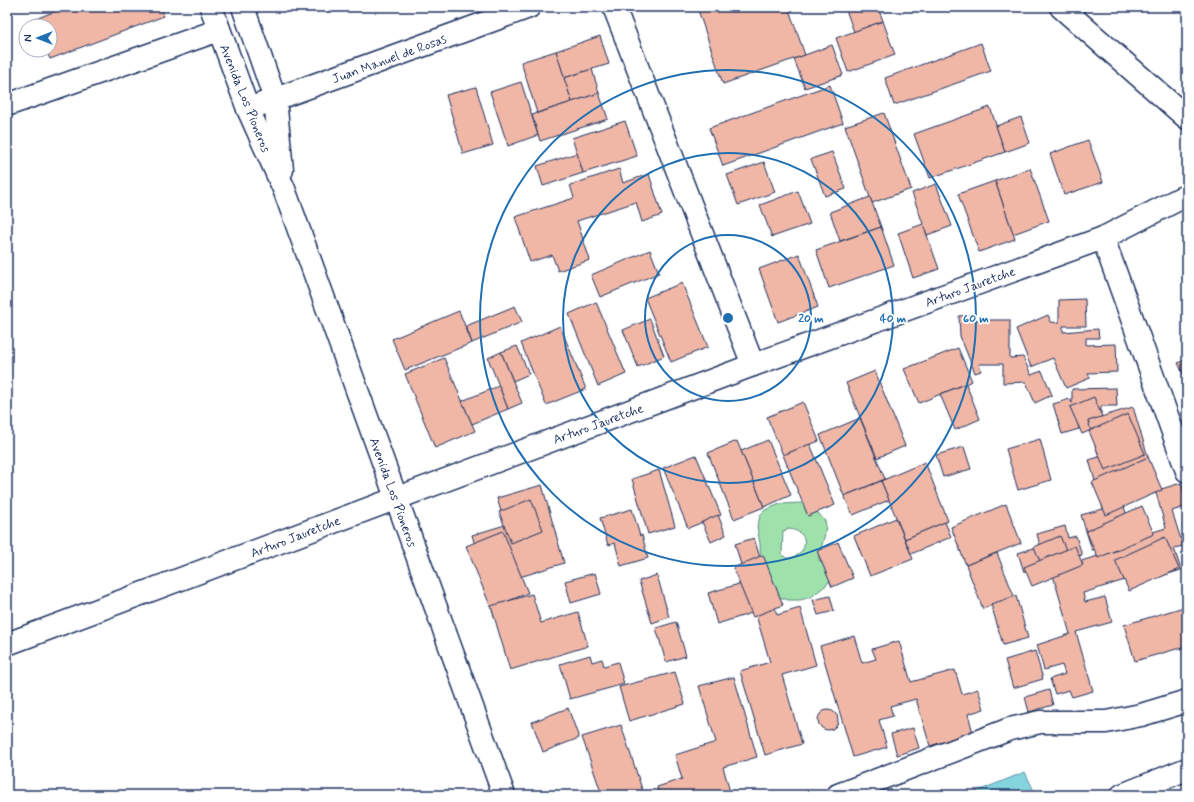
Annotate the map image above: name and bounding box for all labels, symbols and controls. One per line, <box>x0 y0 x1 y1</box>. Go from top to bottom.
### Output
north arrow <box>18 18 58 58</box>
street label: Juan Manuel de Rosas <box>330 31 449 88</box>
text: N <box>22 34 36 42</box>
street label: Avenida Los Pioneros <box>215 42 274 155</box>
street label: Arturo Jauretche <box>923 263 1018 312</box>
centre of rings <box>721 311 735 325</box>
text: 20 m <box>798 311 824 327</box>
text: 40 m <box>880 311 907 327</box>
text: 60 m <box>963 311 989 327</box>
street label: Arturo Jauretche <box>551 400 646 449</box>
street label: Avenida Los Pioneros <box>365 435 420 550</box>
street label: Arturo Jauretche <box>248 512 343 562</box>

